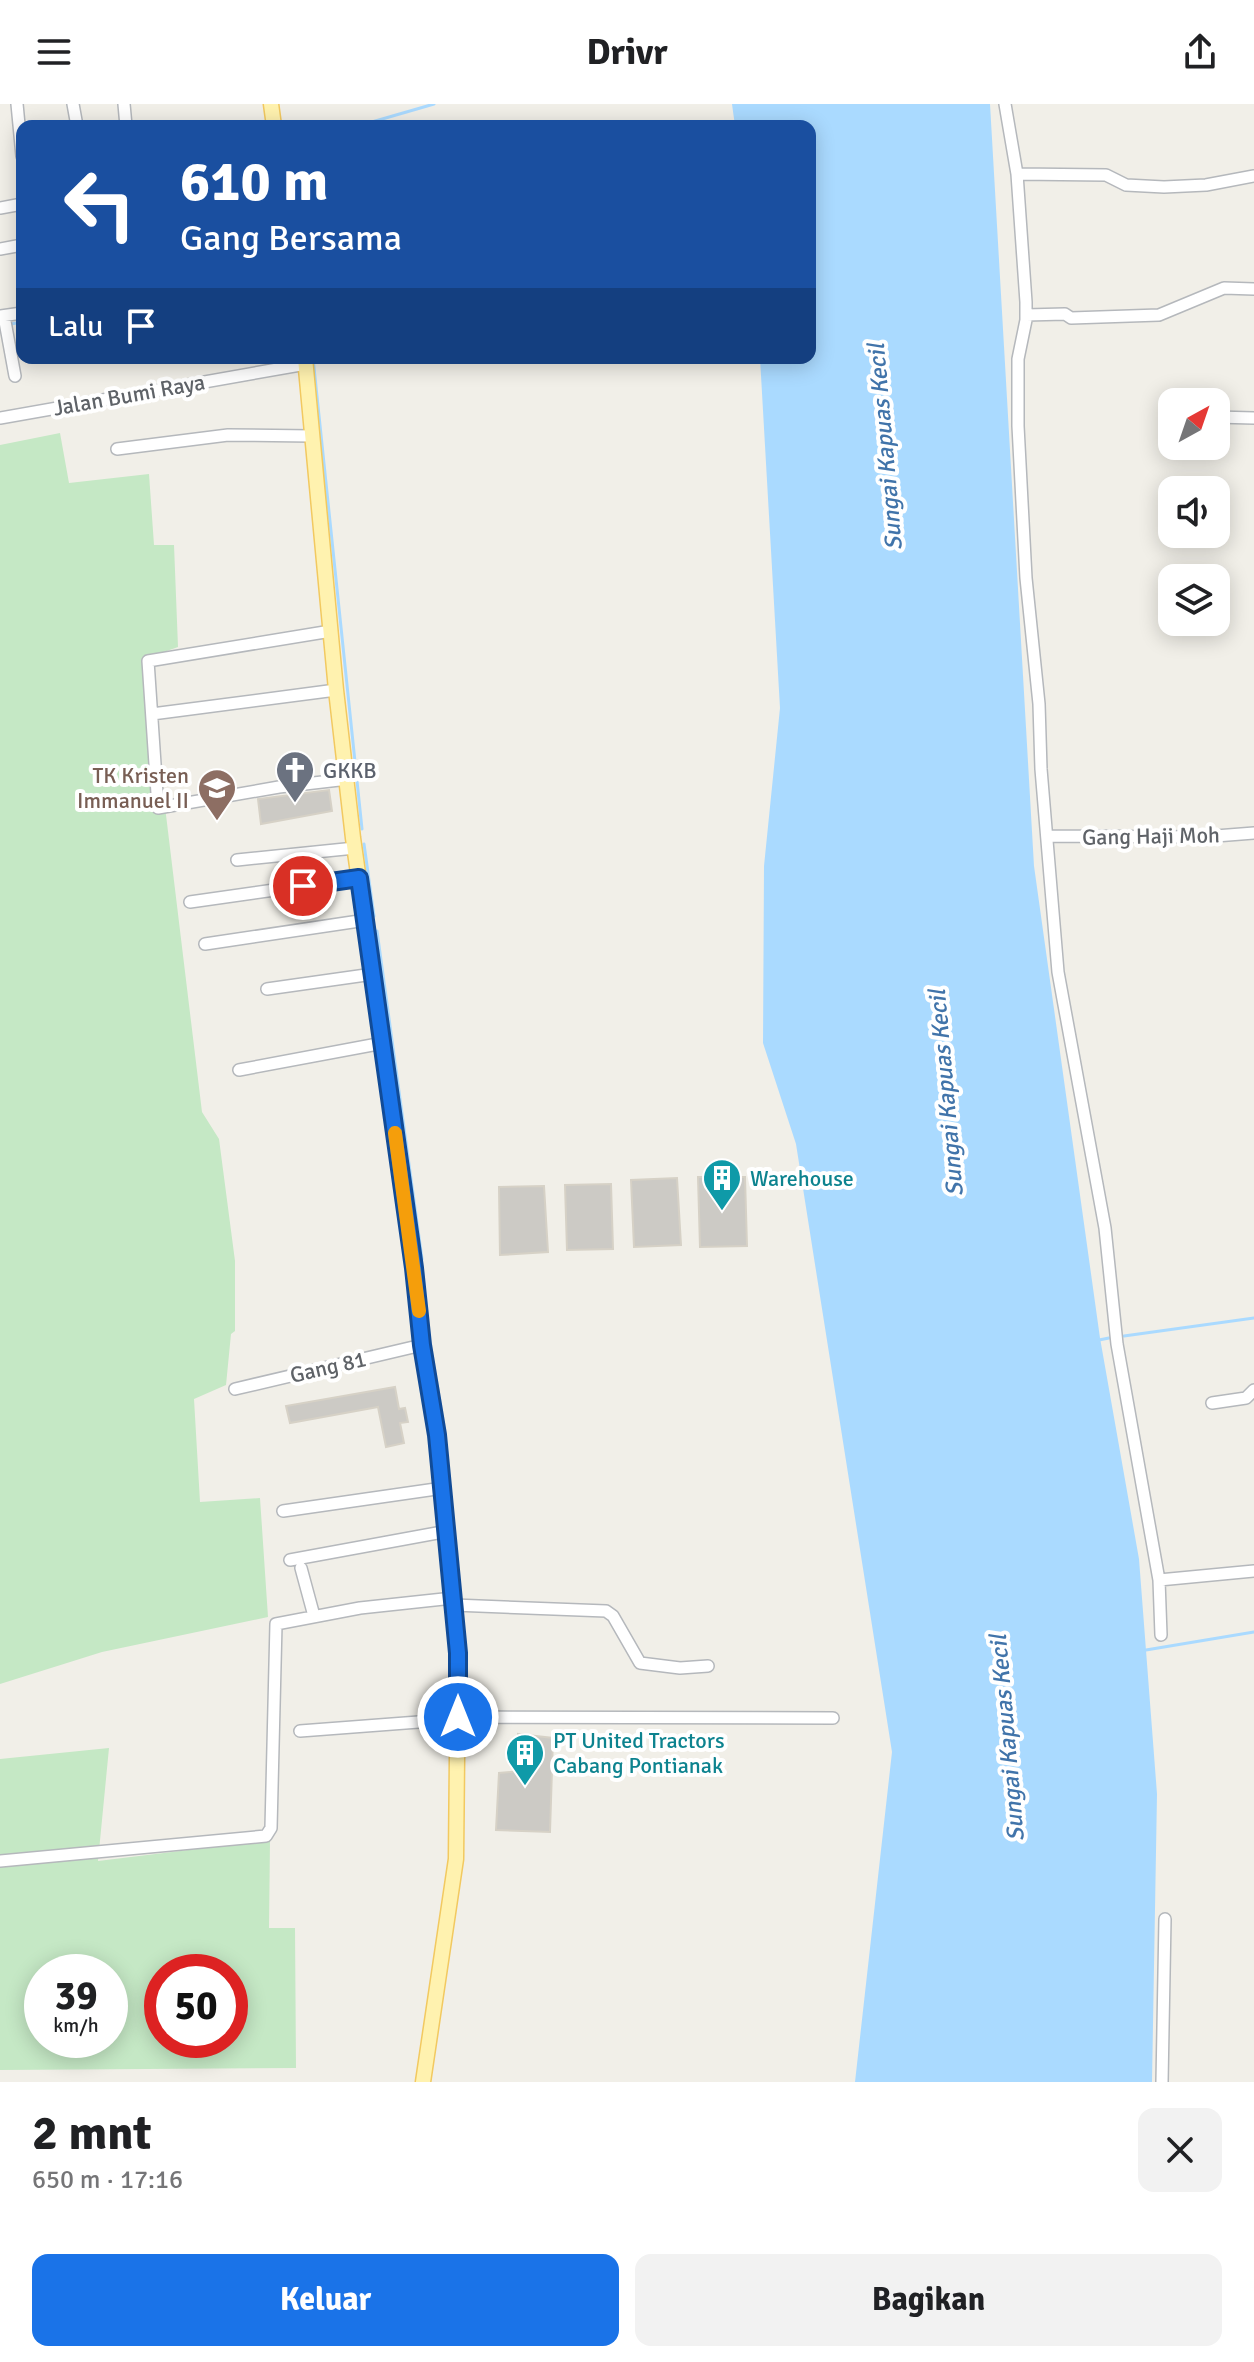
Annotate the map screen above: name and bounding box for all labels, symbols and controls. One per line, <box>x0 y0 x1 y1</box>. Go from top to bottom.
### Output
icon: menu <box>32 30 76 74</box>
text: Drivr <box>586 30 668 75</box>
icon: share <box>1178 30 1222 74</box>
text: 610 m <box>180 147 328 216</box>
icon: left <box>48 152 152 256</box>
text: Gang Bersama <box>180 216 402 261</box>
icon: arrive <box>119 304 163 348</box>
text: Lalu <box>48 308 103 345</box>
water label: Sungai Kapuas Kecil <box>861 340 909 552</box>
street label: Jalan Bumi Raya <box>51 368 207 422</box>
north arrow <box>1158 388 1230 460</box>
map controls <box>1158 388 1230 636</box>
button: sound <box>1158 476 1230 548</box>
button: layers <box>1158 564 1230 636</box>
church icon: GKKB <box>274 749 316 804</box>
place label: GKKB <box>323 757 377 784</box>
place label: TK Kristen Immanuel II <box>77 762 189 814</box>
school or university icon: TK Kristen Immanuel II <box>196 767 238 822</box>
street label: Gang Haji Moh <box>1082 821 1220 851</box>
pin <box>269 852 337 920</box>
icon: arrive <box>281 864 325 908</box>
water label: Sungai Kapuas Kecil <box>922 986 970 1198</box>
building icon: Warehouse <box>701 1157 743 1212</box>
place label: Warehouse <box>750 1165 854 1192</box>
street label: Gang 81 <box>287 1345 369 1389</box>
water label: Sungai Kapuas Kecil <box>983 1631 1031 1843</box>
position arrow <box>416 1675 500 1759</box>
place label: PT United Tractors Cabang Pontianak <box>553 1727 725 1779</box>
building icon: PT United Tractors Cabang Pontianak <box>504 1732 546 1787</box>
speed limit sign: 50 <box>144 1954 248 2058</box>
text: 39 <box>54 1971 98 2021</box>
text: km/h <box>53 2013 99 2038</box>
text: 2 mnt <box>32 2104 152 2163</box>
button: close <box>1138 2108 1222 2192</box>
text: 650 m · 17:16 <box>32 2164 183 2196</box>
button: Keluar <box>32 2254 619 2346</box>
button: Bagikan <box>635 2254 1222 2346</box>

